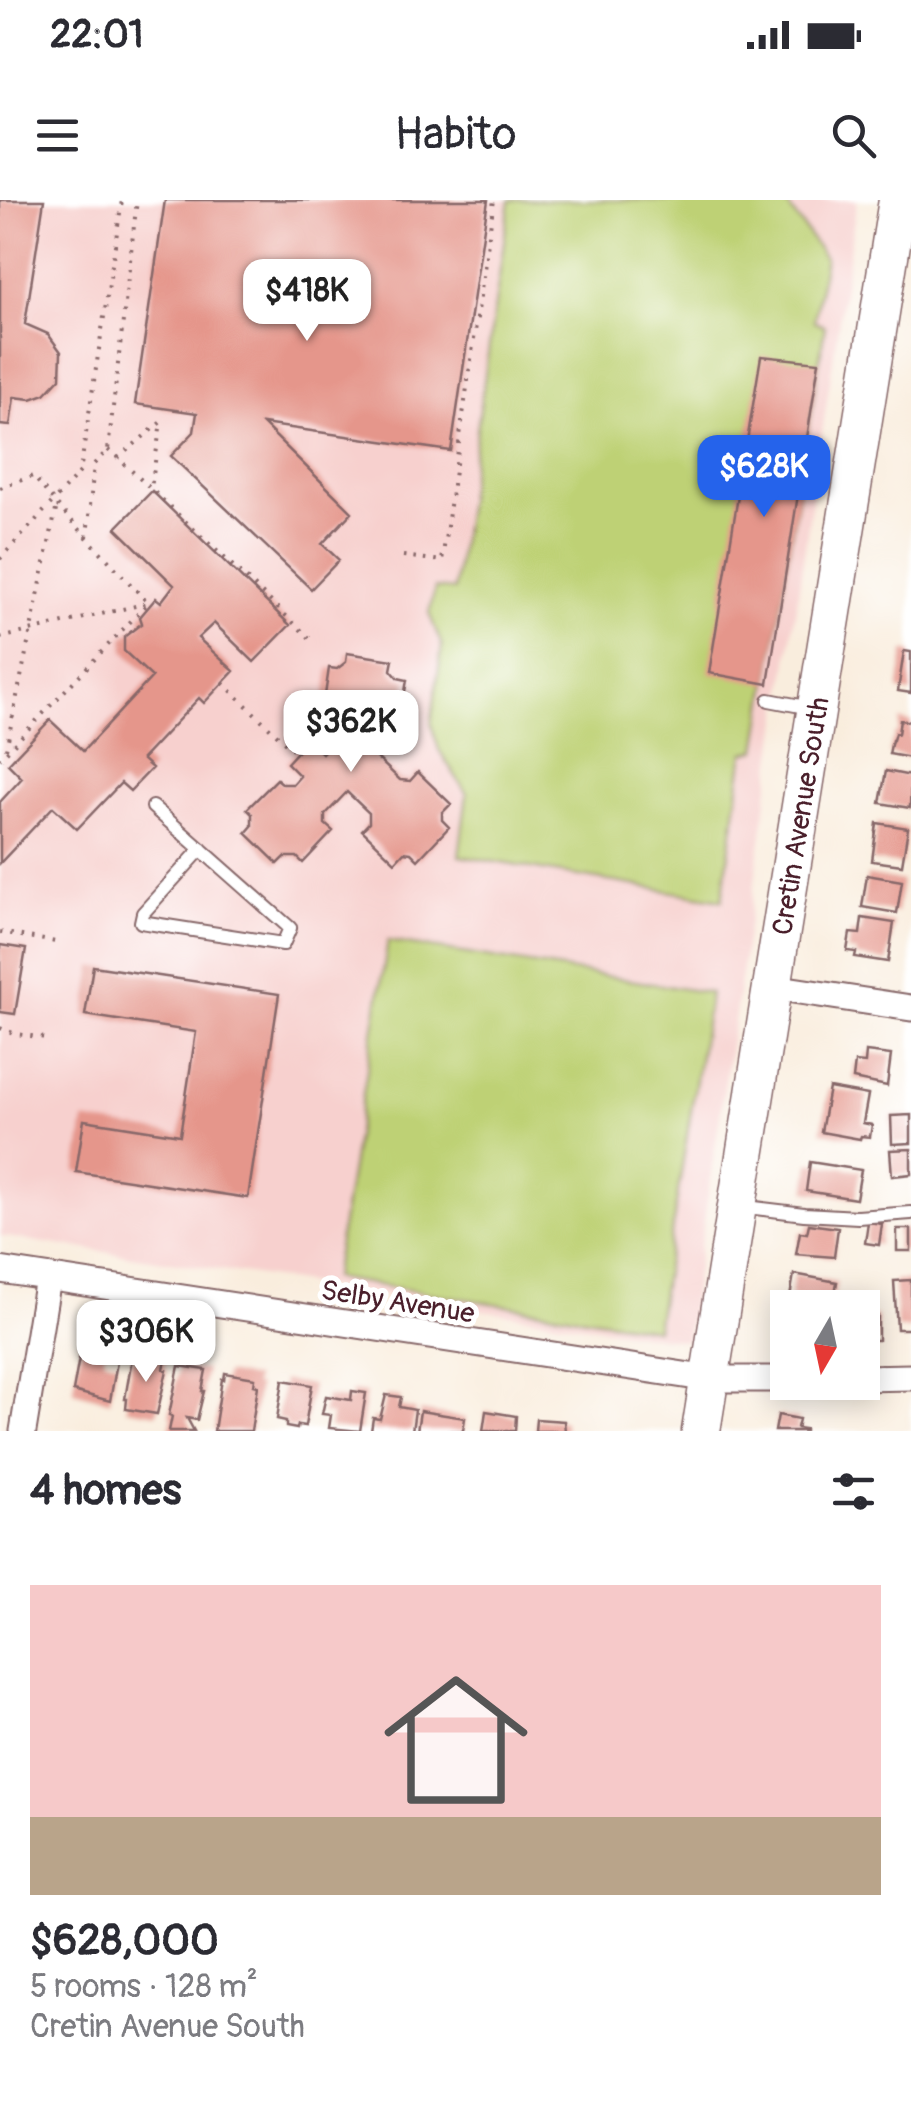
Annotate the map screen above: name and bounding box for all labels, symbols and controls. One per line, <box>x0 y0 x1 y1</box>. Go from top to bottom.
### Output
text: 22:01 <box>50 11 143 59</box>
text: Habito <box>395 107 516 163</box>
icon: menu <box>30 108 85 163</box>
icon: search <box>826 108 881 163</box>
pin: $418K <box>237 259 377 344</box>
text: $418K <box>265 271 349 311</box>
pin: $628K <box>694 435 834 520</box>
text: $628K <box>719 447 809 487</box>
pin: $362K <box>281 690 421 775</box>
street label: Cretin Avenue South <box>765 695 838 938</box>
text: $362K <box>305 702 397 742</box>
street label: Selby Avenue <box>319 1273 477 1332</box>
north arrow <box>770 1290 880 1400</box>
map controls <box>770 1290 880 1400</box>
pin: $306K <box>76 1300 216 1385</box>
text: $306K <box>99 1312 193 1352</box>
icon: filters <box>826 1464 881 1519</box>
text: 4 homes <box>30 1465 181 1517</box>
icon: home <box>366 1650 546 1830</box>
text: $628,000 <box>30 1915 219 1967</box>
text: 5 rooms · 128 m² <box>30 1967 258 2007</box>
text: Cretin Avenue South <box>30 2007 305 2047</box>

